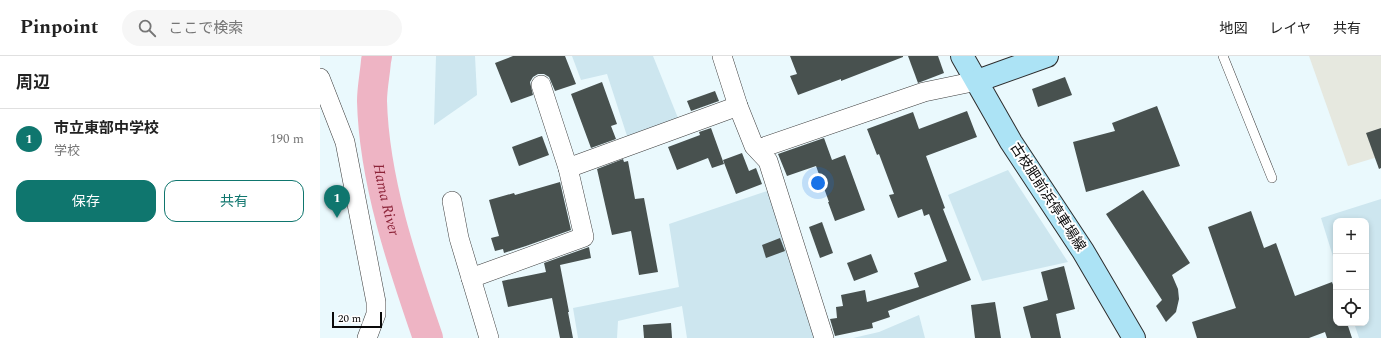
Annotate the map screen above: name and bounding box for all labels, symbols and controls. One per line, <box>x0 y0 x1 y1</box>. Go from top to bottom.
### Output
search box <box>122 10 402 46</box>
text: Pinpoint <box>20 13 98 42</box>
icon: search <box>136 17 158 39</box>
text: ここで検索 <box>168 17 243 40</box>
text: 地図 <box>1219 18 1247 39</box>
text: レイヤ <box>1269 18 1311 39</box>
text: 共有 <box>1333 18 1361 39</box>
text: 周辺 <box>16 70 50 96</box>
text: 市立東部中学校 <box>54 117 159 140</box>
text: 1 <box>25 129 33 149</box>
text: 190 m <box>270 129 304 149</box>
street label: 古枝肥前浜停車場線 <box>1005 138 1091 256</box>
text: 学校 <box>54 141 80 161</box>
water label: Hama River <box>367 161 406 239</box>
your location <box>808 173 828 193</box>
button: 保存 <box>16 180 156 222</box>
button: 共有 <box>164 180 304 222</box>
pin: 1 <box>324 185 350 218</box>
map controls <box>1333 218 1369 326</box>
button: + <box>1333 218 1369 254</box>
button: − <box>1333 254 1369 290</box>
button: locate <box>1333 290 1369 326</box>
scale bar <box>332 310 382 329</box>
text: 20 m <box>338 310 361 327</box>

